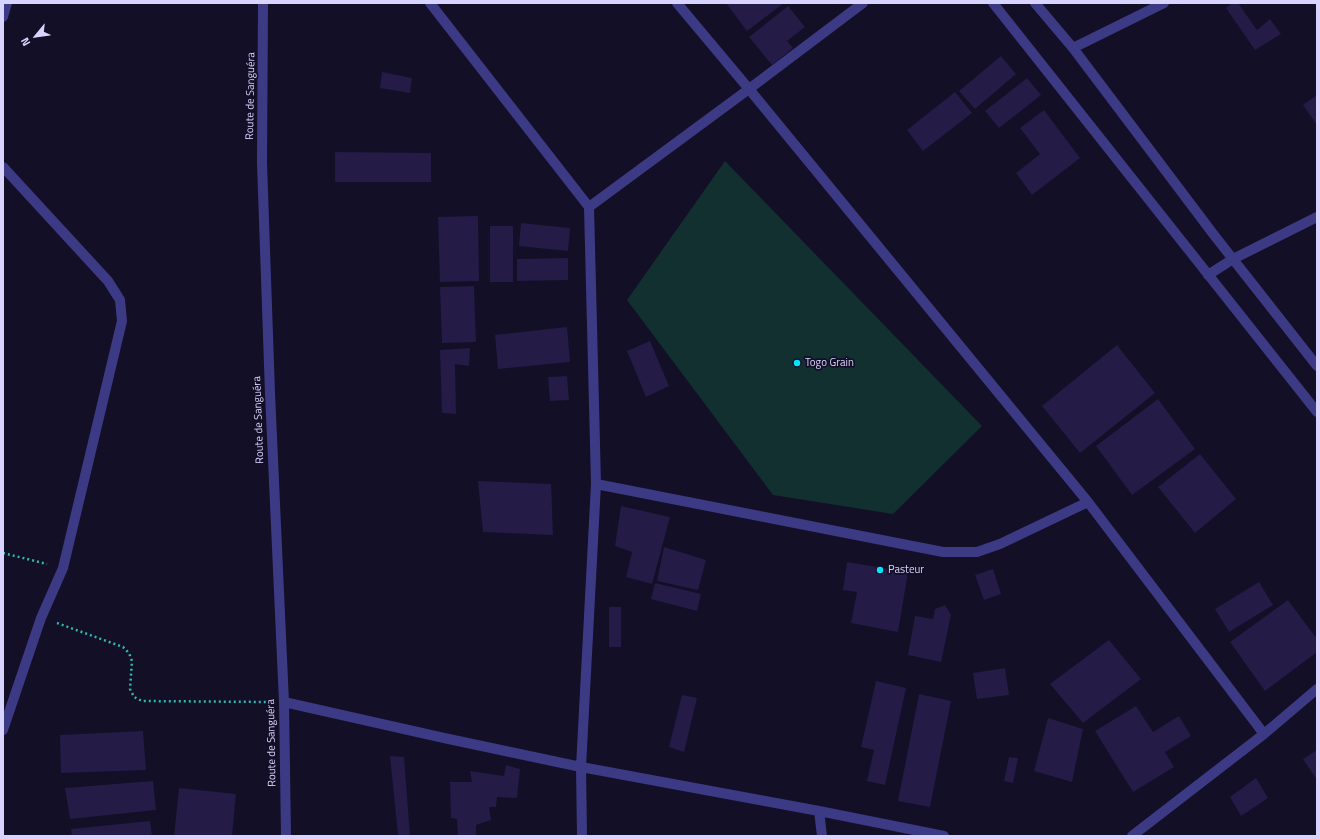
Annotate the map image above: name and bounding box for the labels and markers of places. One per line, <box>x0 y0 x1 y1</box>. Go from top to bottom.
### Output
place label: Togo Grain <box>805 356 854 370</box>
marker: Togo Grain <box>792 358 802 368</box>
place label: Pasteur <box>888 563 924 577</box>
marker: Pasteur <box>875 565 885 575</box>

